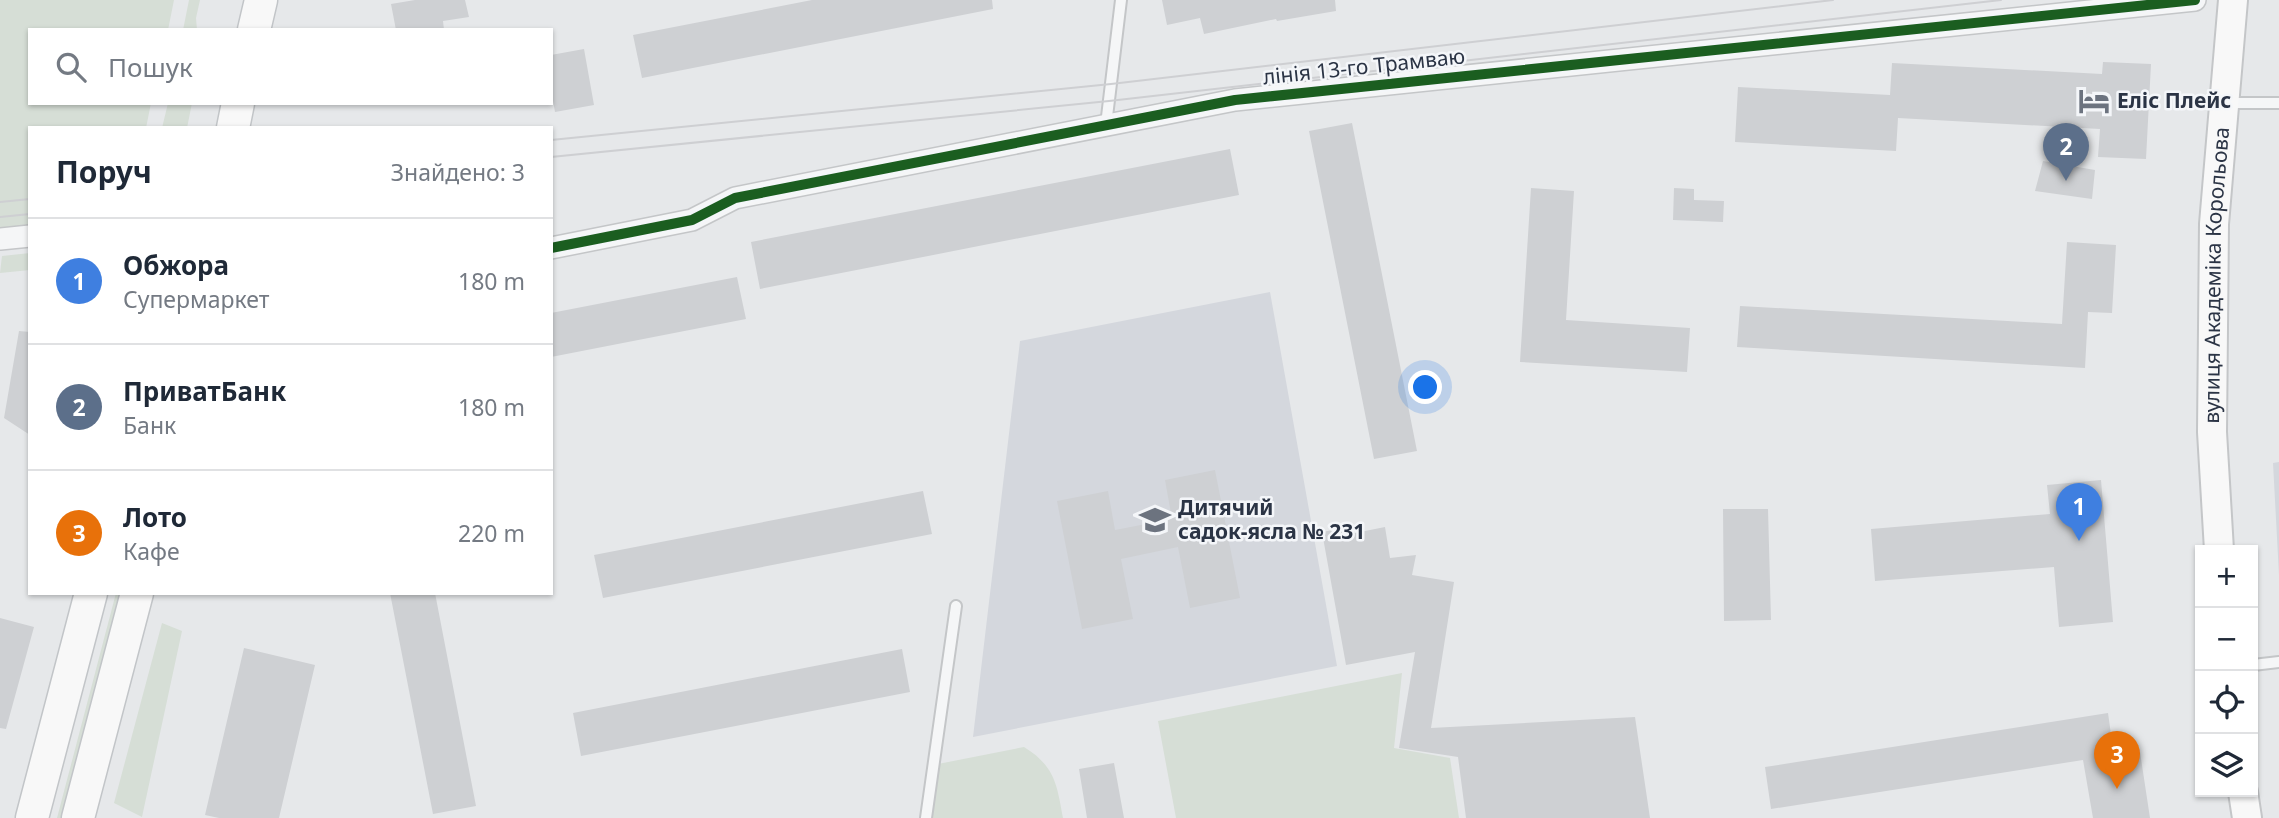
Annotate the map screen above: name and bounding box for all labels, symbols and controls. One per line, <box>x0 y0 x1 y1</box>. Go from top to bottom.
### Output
search box <box>28 28 553 105</box>
street label: лінія 13-го Трамваю <box>1261 41 1466 91</box>
icon: search <box>52 48 90 86</box>
text: Пошук <box>108 49 193 85</box>
hotel icon: Еліс Плейс <box>2077 84 2111 118</box>
place label: Еліс Плейс <box>2117 86 2231 114</box>
pin: 2 <box>2043 123 2089 181</box>
street label: вулиця Академіка Корольова <box>2197 126 2235 424</box>
text: Поруч <box>56 151 152 192</box>
text: Знайдено: 3 <box>391 156 525 188</box>
text: Обжора <box>123 247 229 283</box>
text: 1 <box>72 265 86 297</box>
text: 180 m <box>458 265 525 297</box>
text: Супермаркет <box>123 283 269 315</box>
your location <box>1408 370 1442 404</box>
text: ПриватБанк <box>123 373 286 409</box>
text: 2 <box>72 391 86 423</box>
text: 180 m <box>458 391 525 423</box>
text: Банк <box>123 409 176 441</box>
pin: 1 <box>2056 483 2102 541</box>
place label: Дитячий садок-ясла № 231 <box>1178 493 1365 545</box>
text: Лото <box>123 499 187 535</box>
school or university icon: Дитячий садок-ясла № 231 <box>1138 503 1172 537</box>
text: 3 <box>72 517 86 549</box>
text: 220 m <box>458 517 525 549</box>
text: Кафе <box>123 535 180 567</box>
map controls <box>2195 545 2258 797</box>
button: + <box>2195 545 2258 608</box>
button: − <box>2195 608 2258 671</box>
button: locate <box>2195 671 2258 734</box>
pin: 3 <box>2094 731 2140 789</box>
button: layers <box>2195 734 2258 797</box>

